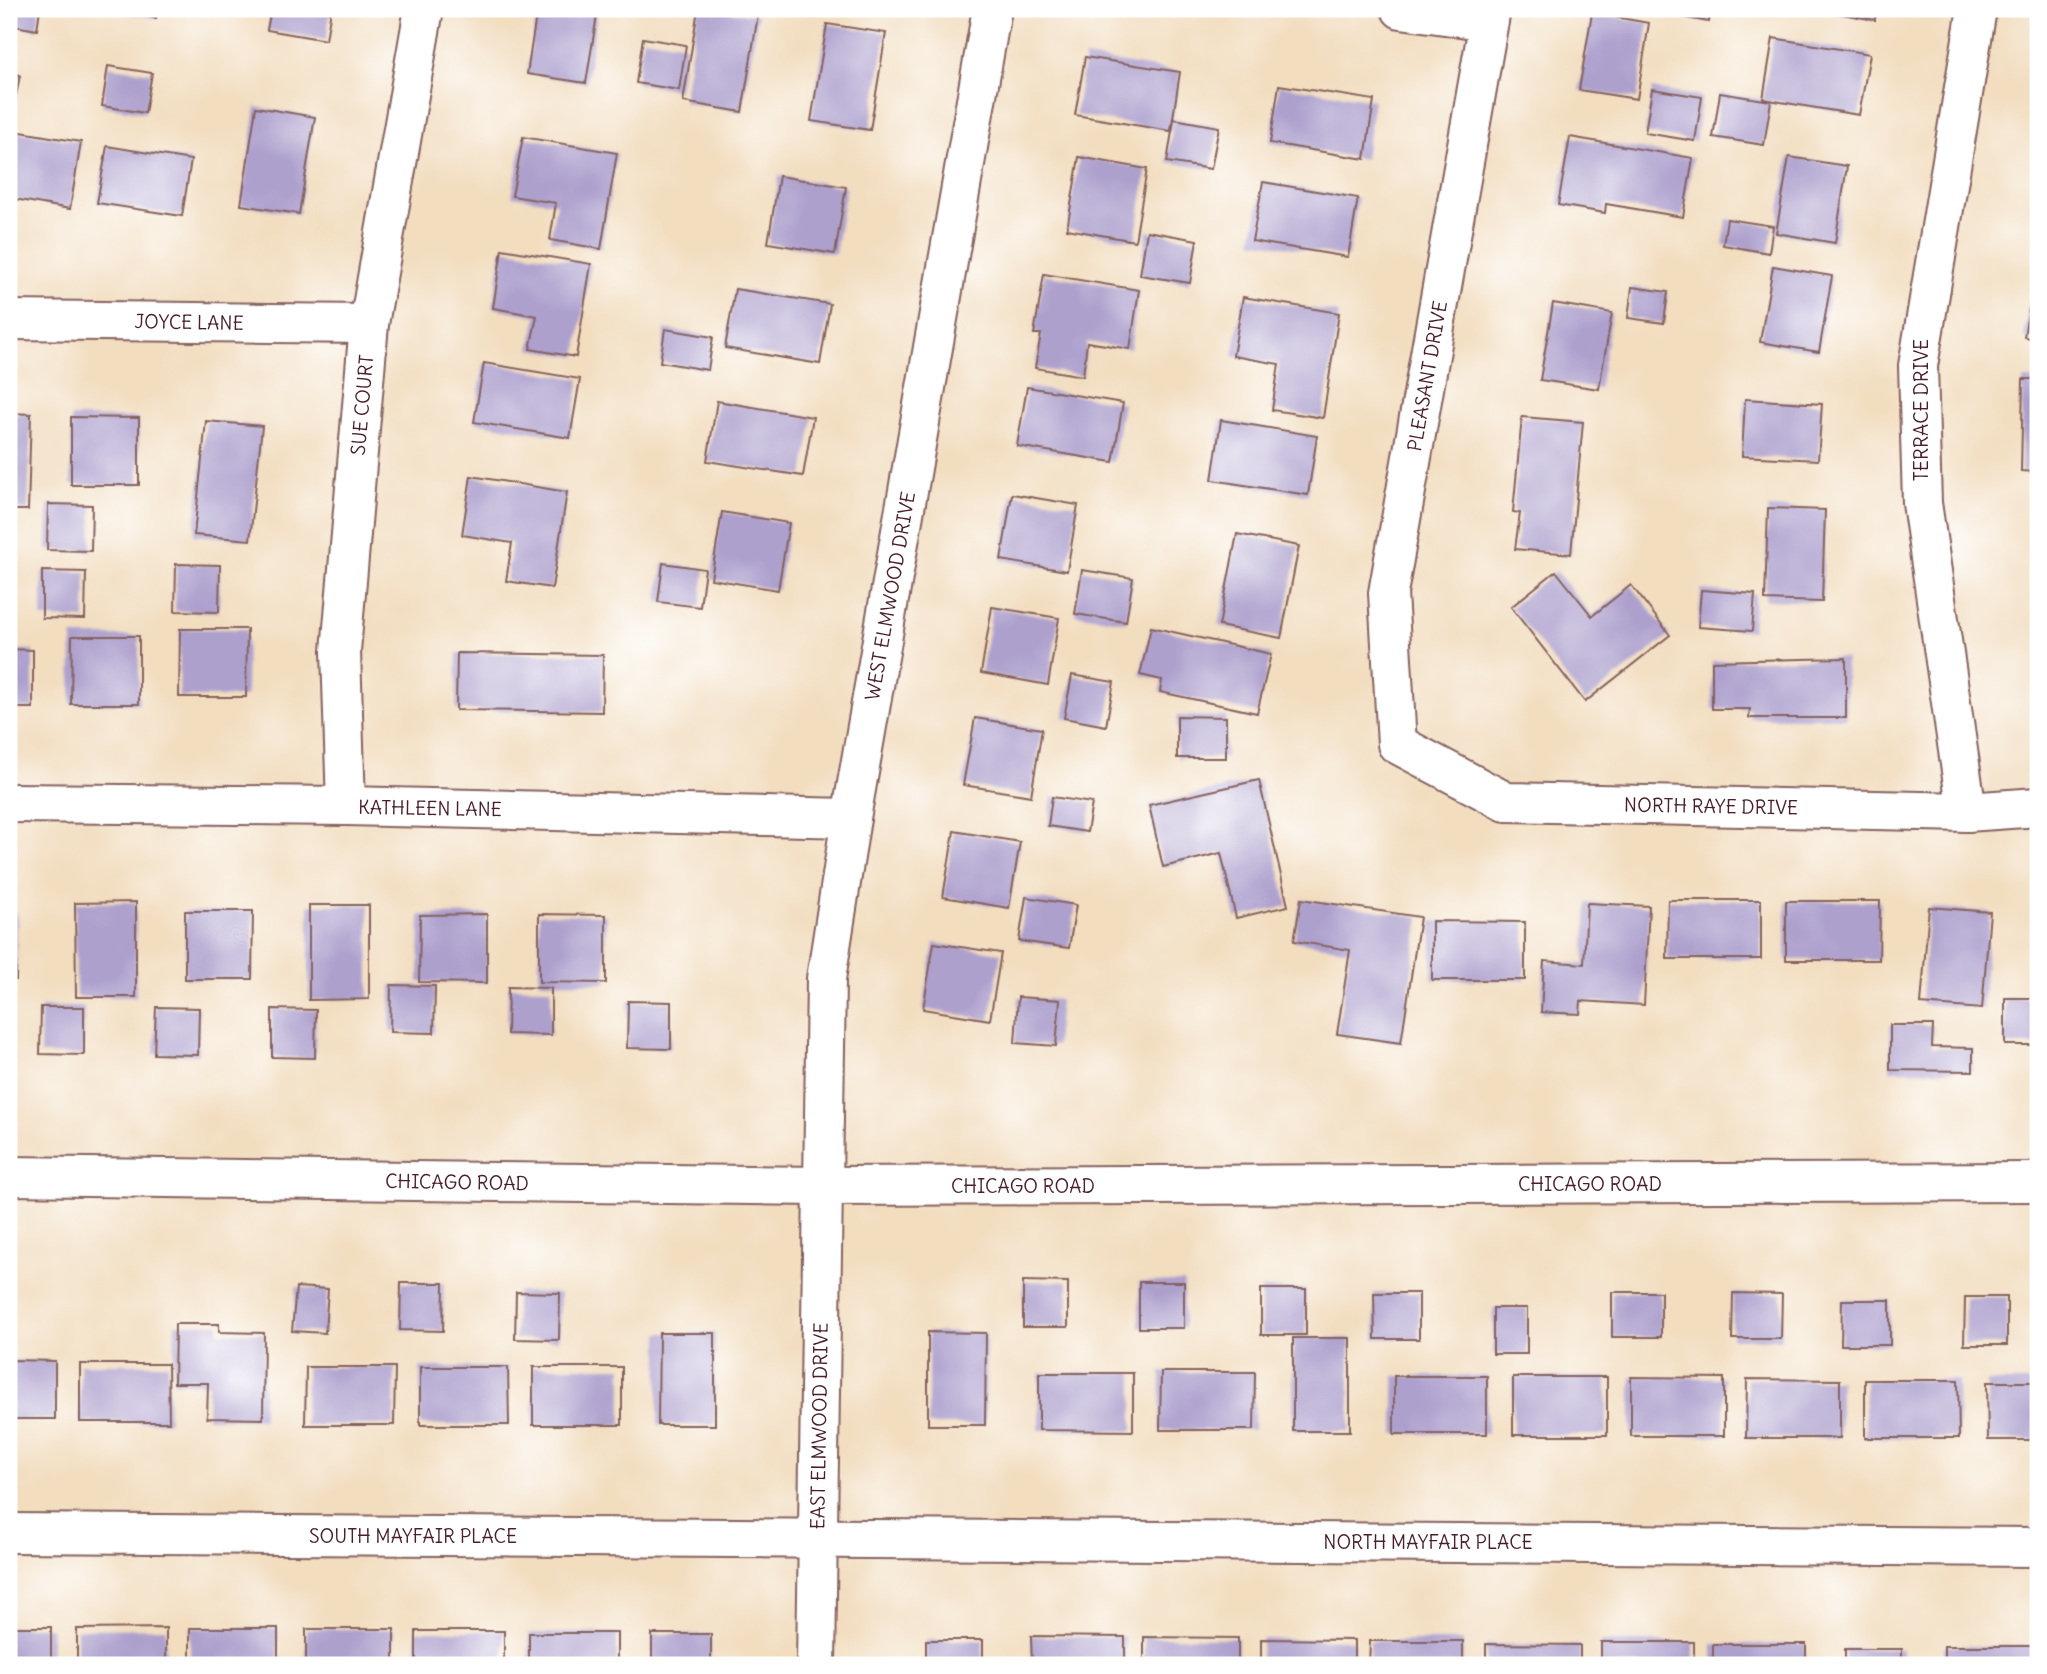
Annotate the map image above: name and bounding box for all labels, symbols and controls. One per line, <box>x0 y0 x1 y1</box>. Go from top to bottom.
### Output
street label: PLEASANT DRIVE <box>1402 299 1452 453</box>
street label: JOYCE LANE <box>134 309 244 335</box>
street label: TERRACE DRIVE <box>1909 339 1933 481</box>
street label: SUE COURT <box>346 354 378 456</box>
street label: WEST ELMWOOD DRIVE <box>860 490 920 702</box>
street label: NORTH RAYE DRIVE <box>1624 792 1798 820</box>
street label: KATHLEEN LANE <box>358 795 502 821</box>
street label: CHICAGO ROAD <box>385 1169 529 1195</box>
street label: CHICAGO ROAD <box>1518 1172 1662 1196</box>
street label: CHICAGO ROAD <box>951 1174 1095 1198</box>
street label: EAST ELMWOOD DRIVE <box>805 1322 833 1530</box>
street label: SOUTH MAYFAIR PLACE <box>309 1524 517 1548</box>
street label: NORTH MAYFAIR PLACE <box>1323 1530 1533 1554</box>

